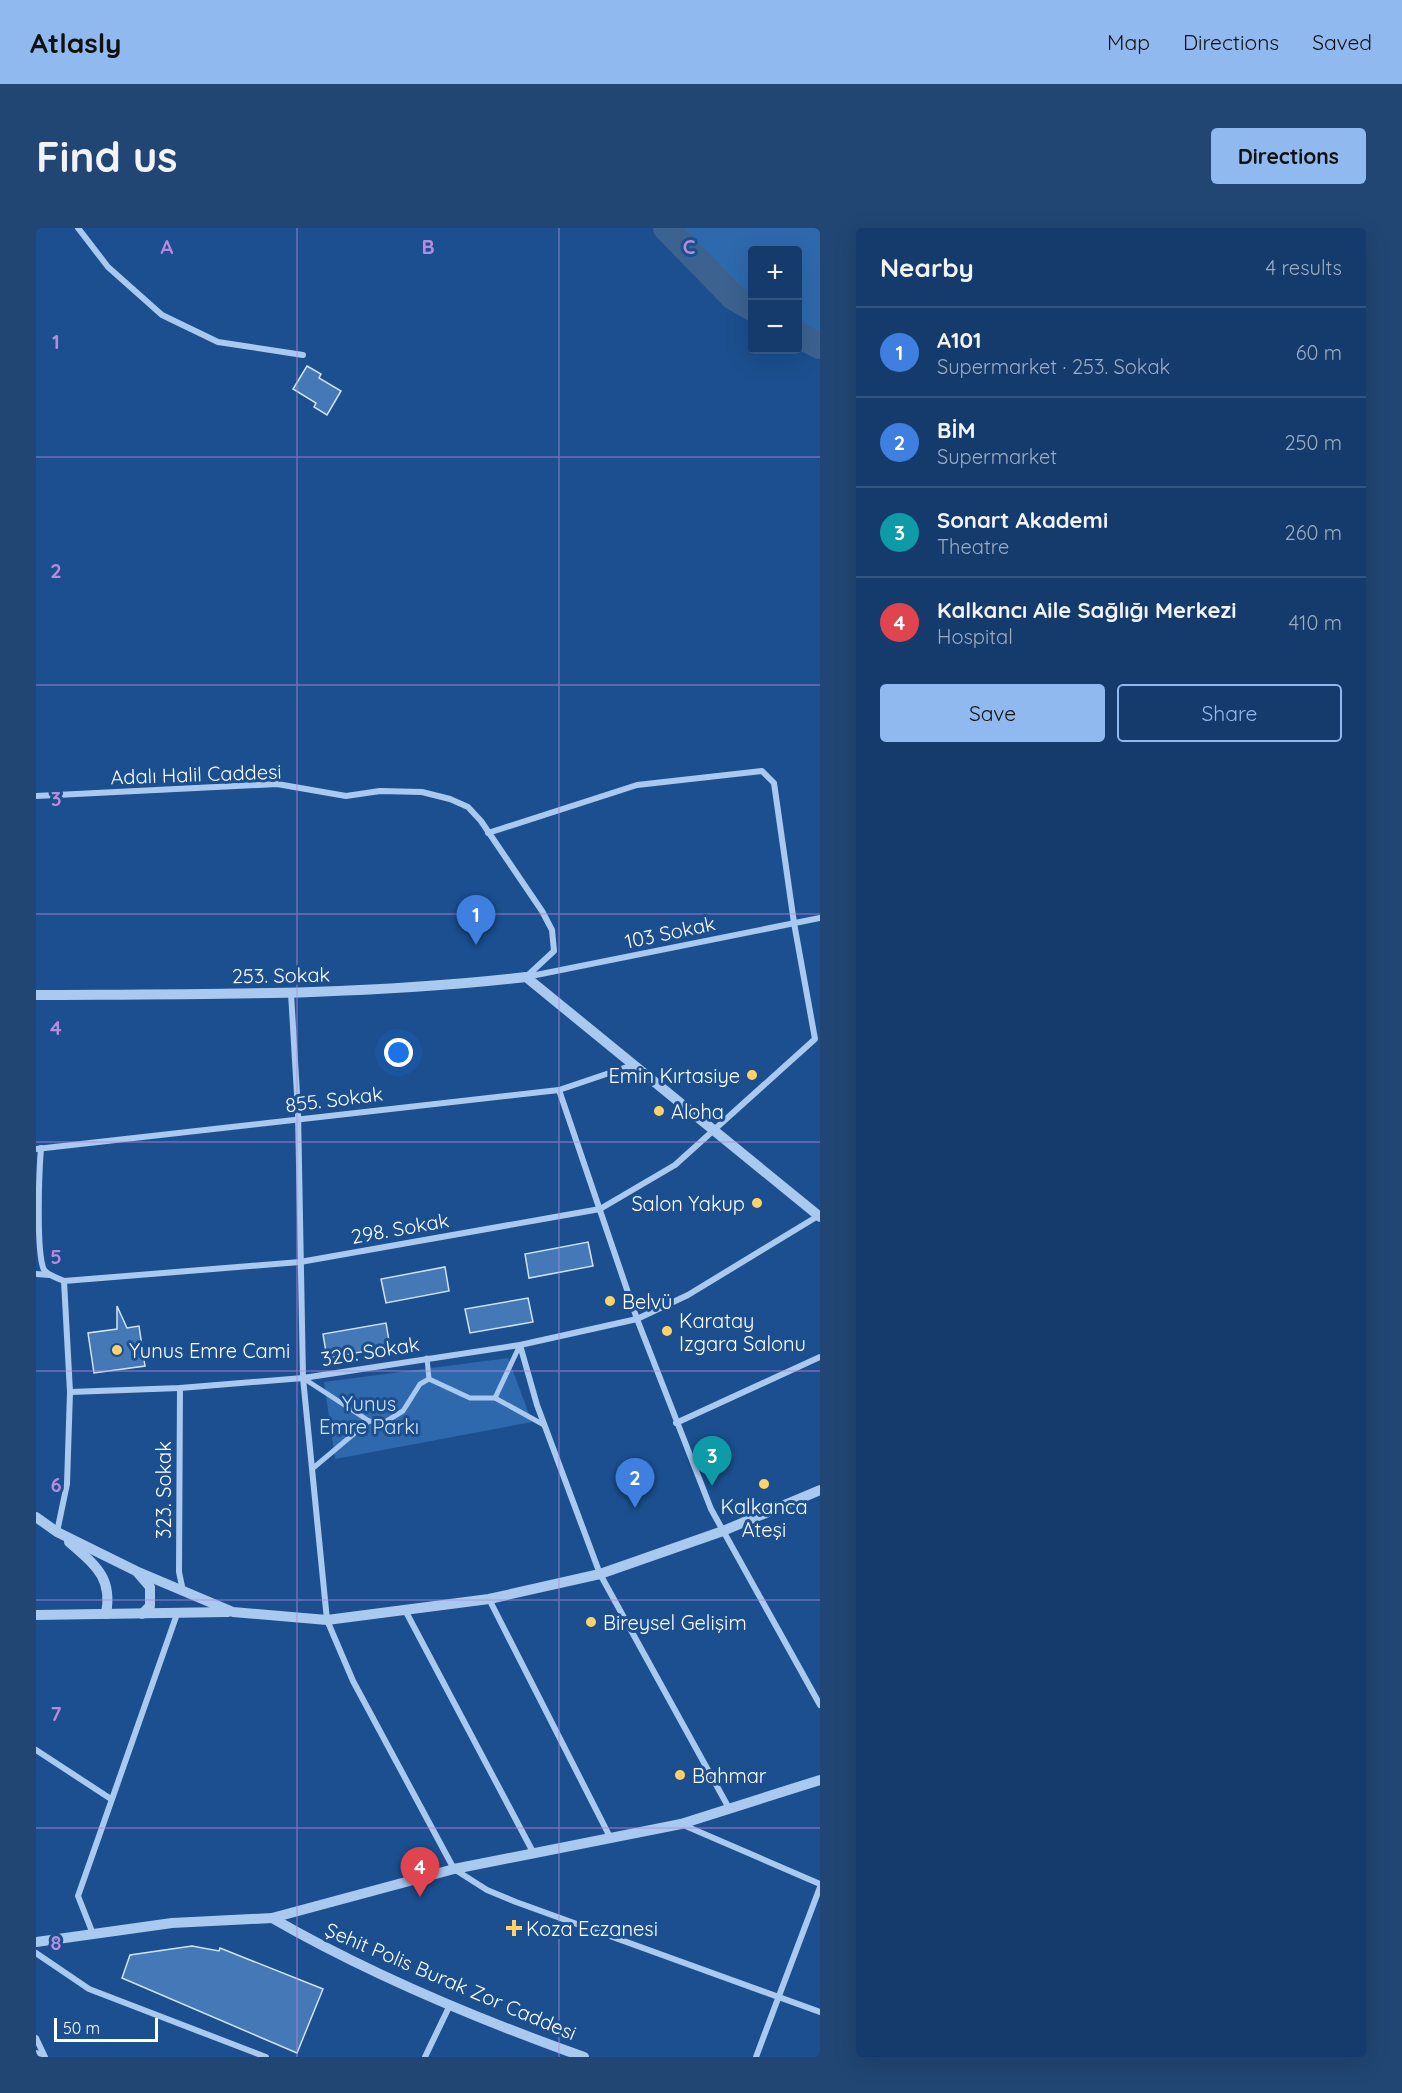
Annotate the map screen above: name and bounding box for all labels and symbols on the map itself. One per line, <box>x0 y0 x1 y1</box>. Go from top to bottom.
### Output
text: A <box>161 234 174 259</box>
text: B <box>421 234 435 259</box>
text: C <box>683 234 696 259</box>
text: 1 <box>52 329 60 354</box>
text: 2 <box>50 558 62 583</box>
street label: Adalı Halil Caddesi <box>110 759 282 789</box>
text: 3 <box>51 786 61 811</box>
pin: 1 <box>456 896 496 945</box>
street label: 103 Sokak <box>622 910 718 954</box>
street label: 253. Sokak <box>232 962 330 988</box>
text: 4 <box>50 1015 62 1040</box>
your location <box>384 1038 413 1067</box>
place label: Emin Kırtasiye <box>609 1063 740 1088</box>
marker: Emin Kırtasiye <box>745 1068 759 1082</box>
street label: 855. Sokak <box>284 1081 384 1117</box>
place label: Aloha <box>671 1099 724 1124</box>
marker: Aloha <box>652 1104 666 1118</box>
place label: Salon Yakup <box>631 1191 745 1216</box>
marker: Salon Yakup <box>750 1196 764 1210</box>
street label: 298. Sokak <box>349 1207 451 1249</box>
text: 5 <box>50 1244 62 1269</box>
place label: Belvü <box>622 1289 672 1314</box>
marker: Belvü <box>603 1294 617 1308</box>
place label: Karatay Izgara Salonu <box>679 1308 806 1356</box>
marker: Karatay Izgara Salonu <box>660 1324 674 1338</box>
street label: 320. Sokak <box>319 1331 421 1371</box>
place label: Yunus Emre Cami <box>129 1338 290 1363</box>
marker: Yunus Emre Cami <box>110 1343 124 1357</box>
park label: Yunus Emre Parkı <box>319 1391 419 1439</box>
pin: 3 <box>692 1436 732 1486</box>
street label: 323. Sokak <box>151 1441 176 1539</box>
pin: 2 <box>616 1458 654 1508</box>
text: 6 <box>50 1472 62 1497</box>
marker: Kalkanca Ateşi <box>757 1477 771 1491</box>
place label: Kalkanca Ateşi <box>721 1494 808 1542</box>
place label: Bireysel Gelişim <box>603 1610 747 1635</box>
marker: Bireysel Gelişim <box>584 1615 598 1629</box>
text: 7 <box>51 1701 62 1726</box>
place label: Bahmar <box>692 1763 767 1788</box>
marker: Bahmar <box>673 1768 687 1782</box>
pin: 4 <box>400 1848 440 1897</box>
place label: Koza Eczanesi <box>526 1916 658 1941</box>
street label: Şehit Polis Burak Zor Caddesi <box>322 1917 580 2045</box>
marker: Koza Eczanesi <box>507 1921 521 1935</box>
text: 8 <box>51 1930 62 1955</box>
scale bar <box>54 2015 158 2042</box>

